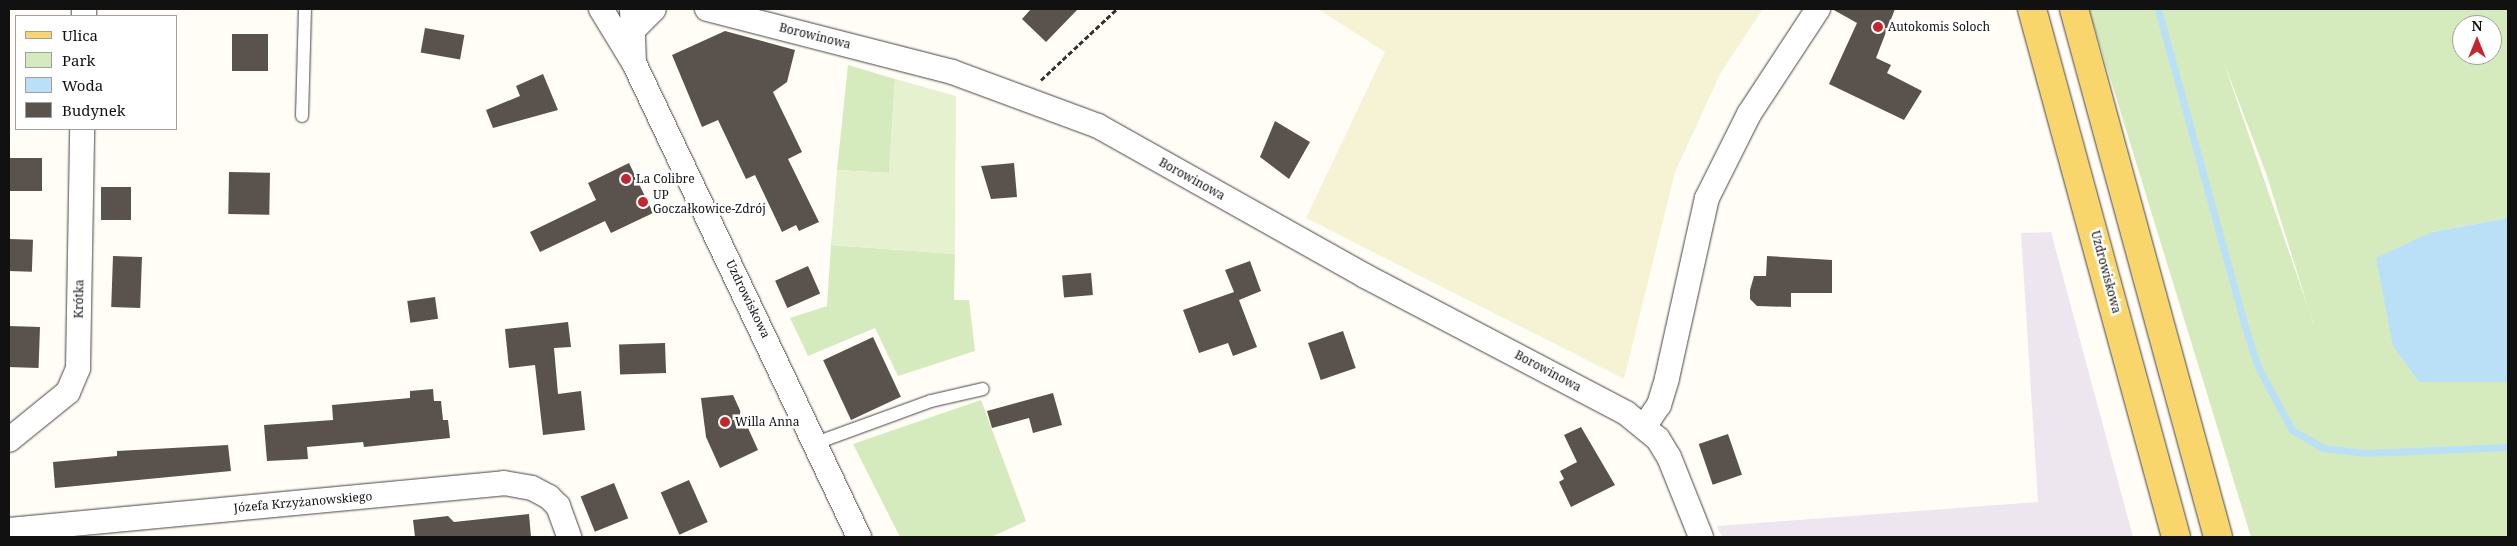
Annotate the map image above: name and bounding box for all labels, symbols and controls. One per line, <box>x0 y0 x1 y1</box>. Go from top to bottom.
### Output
legend <box>15 15 178 130</box>
north arrow <box>2452 15 2502 65</box>
text: N <box>2471 16 2483 35</box>
street label: Borowinowa <box>778 20 852 52</box>
place label: Autokomis Soloch <box>1888 20 1990 34</box>
marker: Autokomis Soloch <box>1872 21 1884 33</box>
text: Ulica <box>62 25 98 45</box>
text: Park <box>62 50 95 70</box>
text: Woda <box>62 75 103 95</box>
text: Budynek <box>62 100 126 120</box>
street label: Borowinowa <box>1156 155 1228 203</box>
place label: La Colibre <box>636 172 695 186</box>
marker: La Colibre <box>620 173 632 185</box>
place label: UP Goczałkowice-Zdrój <box>653 188 766 216</box>
marker: UP Goczałkowice-Zdrój <box>637 196 649 208</box>
street label: Uzdrowiskowa <box>2088 229 2124 315</box>
street label: Uzdrowiskowa <box>723 258 773 340</box>
street label: Krótka <box>71 279 87 319</box>
street label: Borowinowa <box>1512 347 1584 395</box>
place label: Willa Anna <box>735 415 799 429</box>
marker: Willa Anna <box>719 416 731 428</box>
street label: Józefa Krzyżanowskiego <box>233 489 373 515</box>

